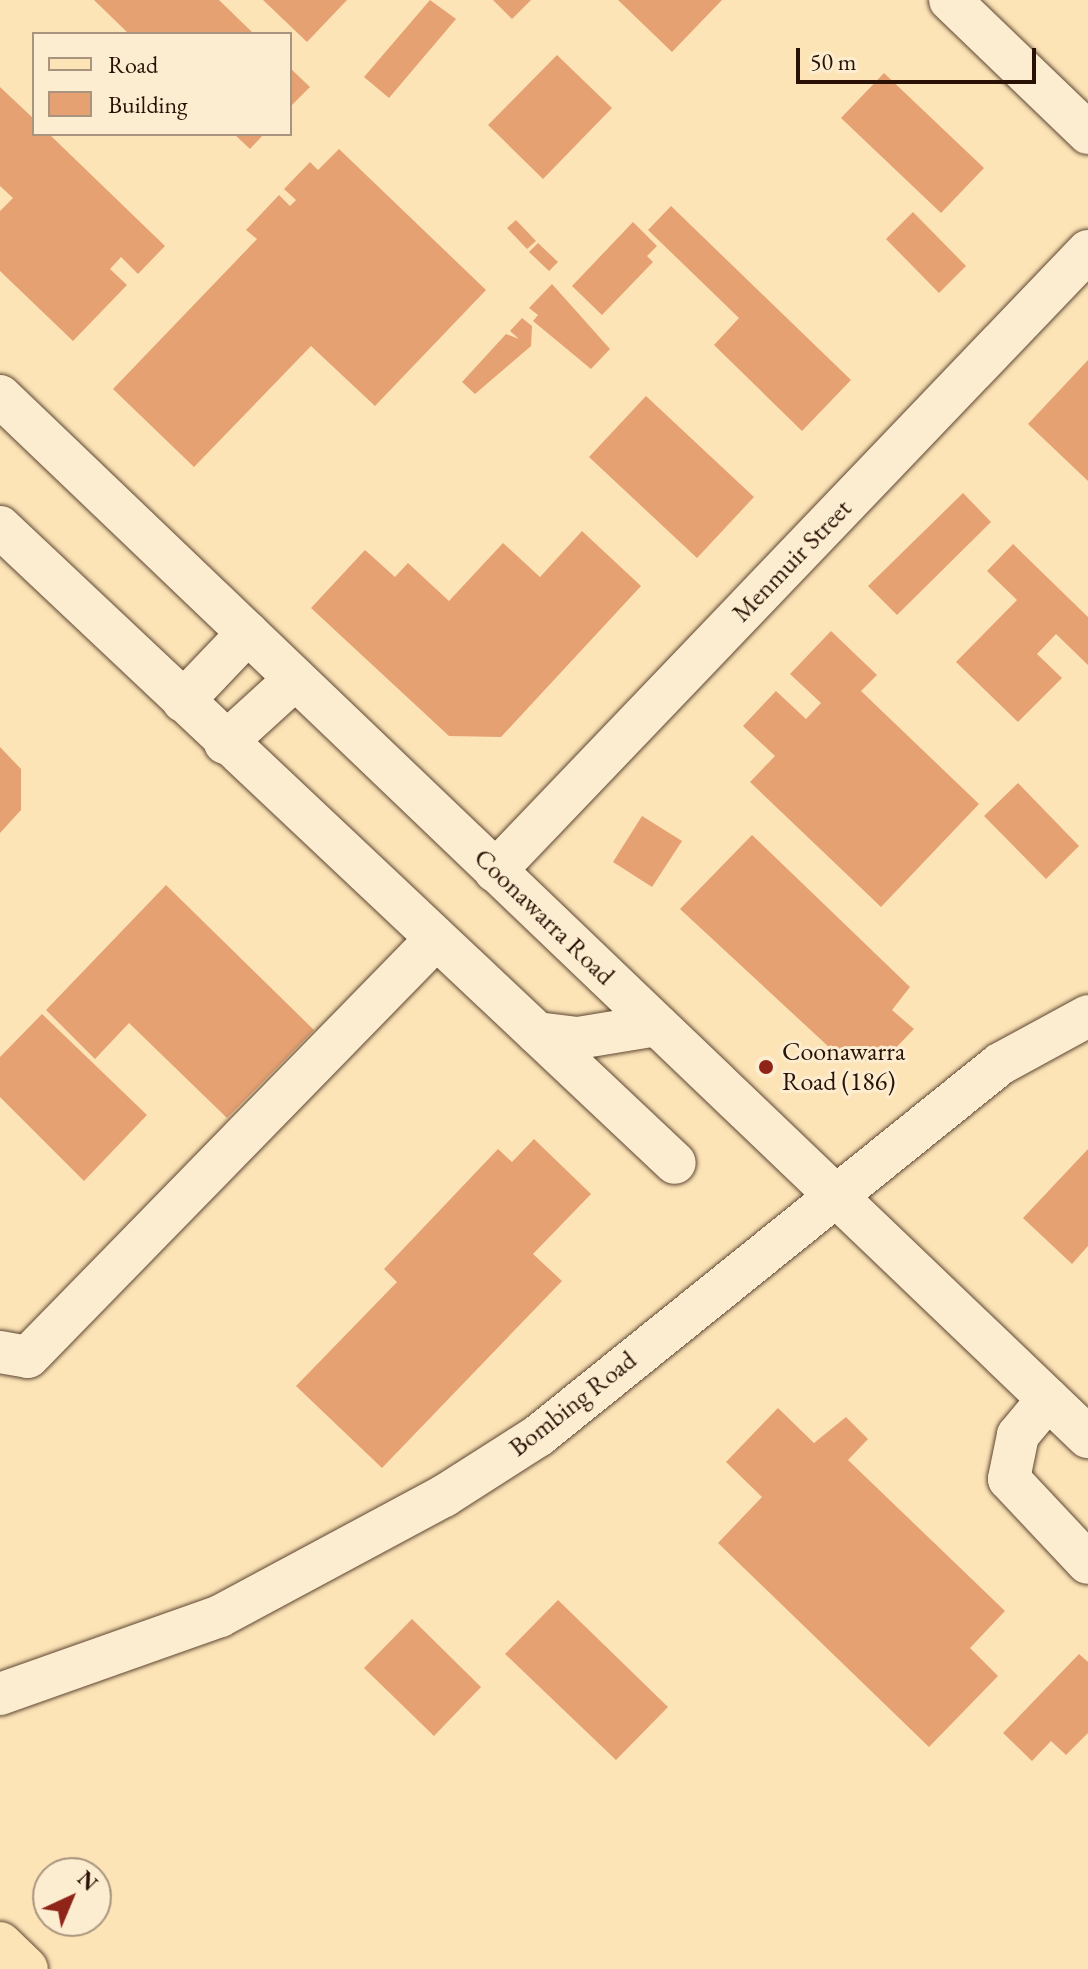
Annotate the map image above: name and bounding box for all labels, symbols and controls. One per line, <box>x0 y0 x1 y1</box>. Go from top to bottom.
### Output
legend <box>32 32 292 136</box>
scale bar <box>800 32 1040 82</box>
text: 50 m <box>810 46 857 77</box>
text: Road <box>108 49 158 80</box>
text: Building <box>108 89 188 120</box>
street label: Menmuir Street <box>726 493 858 629</box>
street label: Coonawarra Road <box>467 842 621 992</box>
place label: Coonawarra Road (186) <box>782 1036 905 1098</box>
marker: Coonawarra Road (186) <box>757 1058 775 1076</box>
street label: Bombing Road <box>503 1345 643 1463</box>
north arrow <box>32 1857 112 1937</box>
text: N <box>71 1864 104 1897</box>

